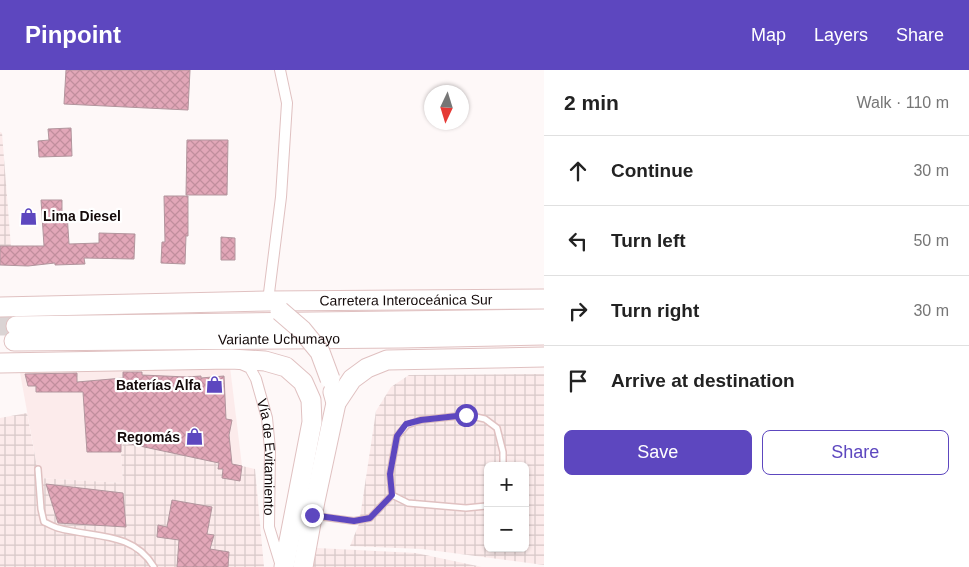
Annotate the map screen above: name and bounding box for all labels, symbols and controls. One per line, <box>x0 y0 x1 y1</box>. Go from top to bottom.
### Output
text: Pinpoint <box>25 21 121 48</box>
text: Map <box>751 25 786 45</box>
text: Layers <box>814 25 868 45</box>
text: Share <box>896 25 944 45</box>
north arrow <box>424 85 469 130</box>
text: 2 min <box>564 91 619 114</box>
text: Walk · 110 m <box>857 94 949 111</box>
icon: ahead <box>564 157 592 185</box>
text: Continue <box>611 160 693 181</box>
text: 30 m <box>913 162 949 179</box>
shop icon: Lima Diesel <box>19 206 39 226</box>
place label: Lima Diesel <box>43 208 121 224</box>
icon: left <box>564 227 592 255</box>
text: Turn left <box>611 230 686 251</box>
text: 50 m <box>913 232 949 249</box>
street label: Carretera Interoceánica Sur <box>319 291 493 309</box>
icon: right <box>564 297 592 325</box>
text: Turn right <box>611 300 699 321</box>
text: 30 m <box>913 302 949 319</box>
street label: Variante Uchumayo <box>218 330 340 347</box>
icon: arrive <box>564 367 592 395</box>
text: Arrive at destination <box>611 370 795 391</box>
shop icon: Baterías Alfa <box>205 375 225 395</box>
place label: Baterías Alfa <box>116 377 201 393</box>
street label: Vía de Evitamiento <box>254 397 278 516</box>
route start <box>455 404 478 427</box>
shop icon: Regomás <box>184 427 204 447</box>
place label: Regomás <box>117 429 180 445</box>
button: Save <box>564 430 752 475</box>
button: Share <box>762 430 949 475</box>
map controls <box>484 462 529 552</box>
button: + <box>484 462 529 507</box>
route end <box>301 504 324 527</box>
button: − <box>484 507 529 552</box>

